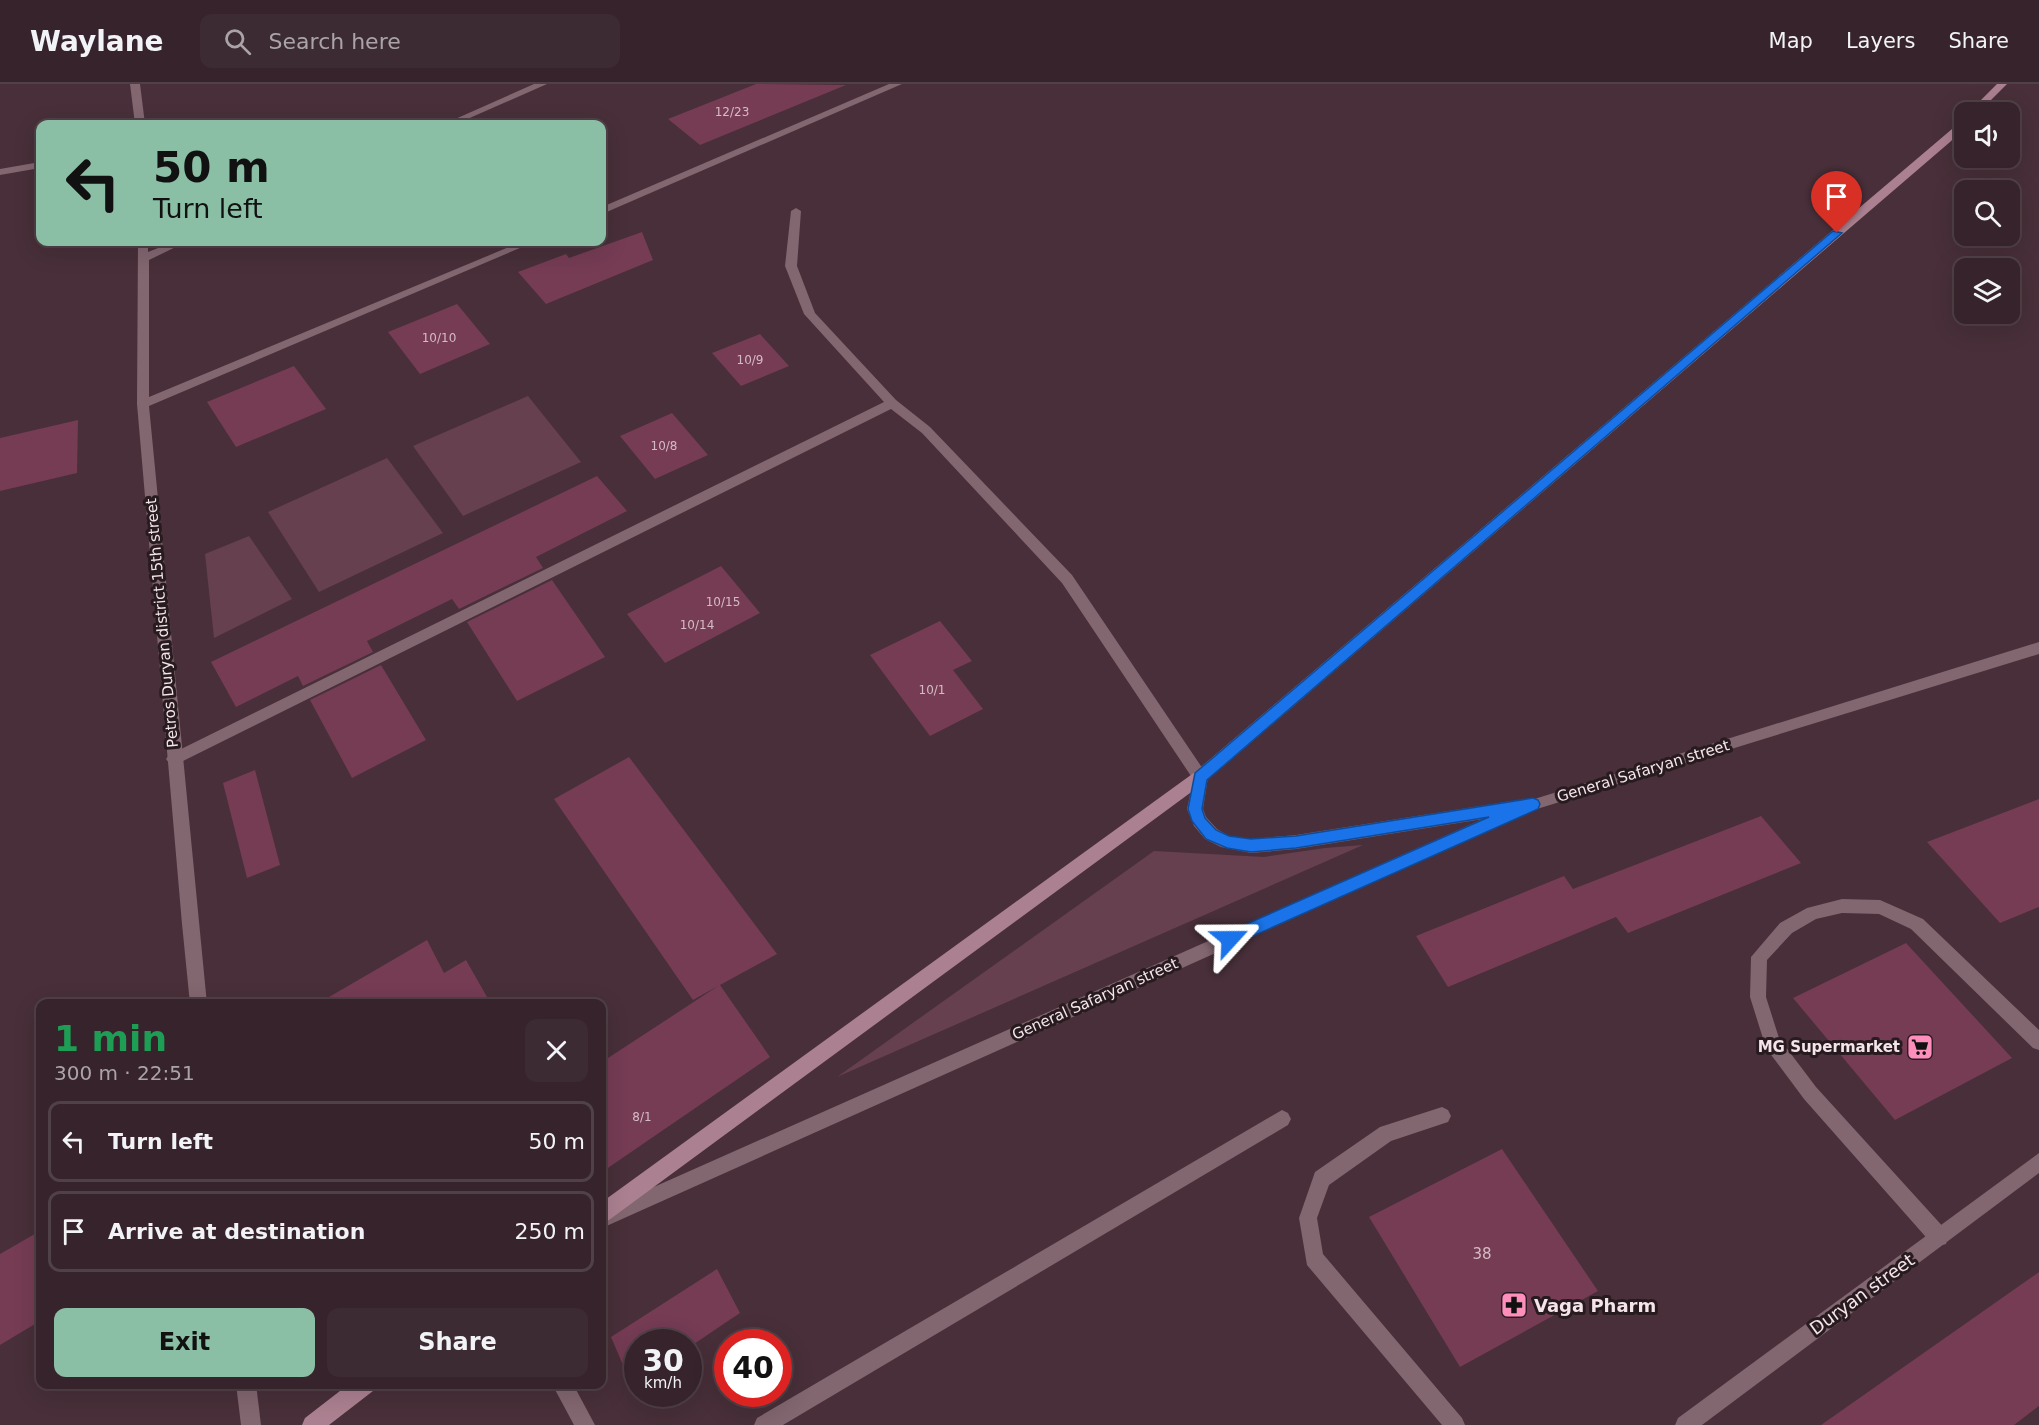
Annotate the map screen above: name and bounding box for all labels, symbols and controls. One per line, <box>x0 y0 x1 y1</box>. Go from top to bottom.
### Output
search box <box>200 14 620 68</box>
text: Waylane <box>30 25 164 58</box>
icon: search <box>221 25 254 58</box>
text: Search here <box>269 29 401 54</box>
text: Map <box>1769 29 1813 53</box>
text: Layers <box>1846 29 1915 53</box>
text: Share <box>1948 29 2009 53</box>
map controls <box>1954 102 2020 324</box>
button: sound <box>1954 102 2020 168</box>
house number: 12/23 <box>715 105 749 119</box>
text: 50 m <box>153 143 270 192</box>
icon: left <box>54 144 132 222</box>
pin <box>1811 171 1862 233</box>
icon: arrive <box>1820 180 1853 213</box>
button: search <box>1954 180 2020 246</box>
text: Turn left <box>153 193 263 224</box>
button: layers <box>1954 258 2020 324</box>
house number: 10/10 <box>422 331 456 345</box>
house number: 10/9 <box>737 353 763 367</box>
house number: 10/8 <box>651 439 677 453</box>
street label: Petros Duryan district 15th street <box>142 497 182 749</box>
house number: 10/15 <box>706 595 740 609</box>
house number: 10/14 <box>680 618 714 632</box>
house number: 10/1 <box>919 683 945 697</box>
street label: General Safaryan street <box>1555 736 1732 806</box>
position arrow <box>1198 907 1262 971</box>
street label: General Safaryan street <box>1009 954 1181 1044</box>
text: 1 min <box>54 1018 167 1059</box>
button: close <box>525 1019 588 1082</box>
supermarket icon: MG Supermarket <box>1905 1032 1935 1062</box>
place label: MG Supermarket <box>1758 1038 1900 1056</box>
text: 300 m · 22:51 <box>54 1061 195 1085</box>
house number: 8/1 <box>632 1110 652 1124</box>
icon: left <box>57 1125 90 1158</box>
text: Turn left <box>108 1129 213 1154</box>
text: 50 m <box>529 1129 585 1154</box>
icon: arrive <box>57 1215 90 1248</box>
text: Arrive at destination <box>108 1219 365 1244</box>
text: 250 m <box>515 1219 585 1244</box>
house number: 38 <box>1472 1245 1492 1263</box>
street label: Duryan street <box>1806 1249 1918 1339</box>
pharmacy icon: Vaga Pharm <box>1499 1290 1529 1320</box>
place label: Vaga Pharm <box>1534 1295 1656 1316</box>
button: Exit <box>54 1308 315 1377</box>
button: Share <box>327 1308 588 1377</box>
speed limit sign: 40 <box>714 1329 792 1407</box>
text: 30 <box>642 1343 684 1378</box>
text: km/h <box>644 1374 682 1392</box>

